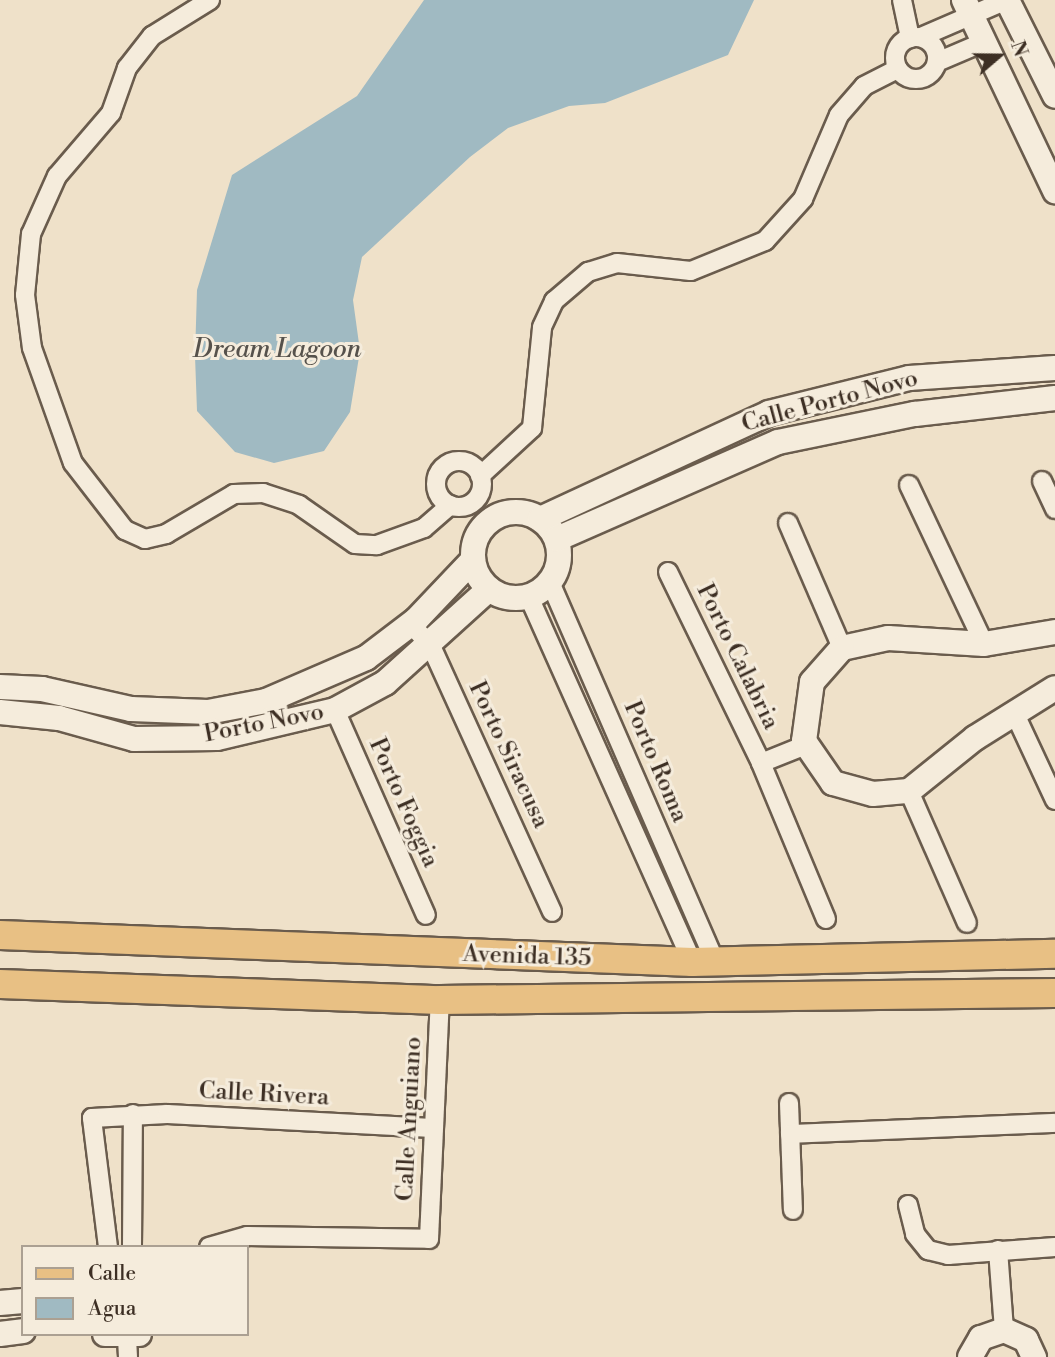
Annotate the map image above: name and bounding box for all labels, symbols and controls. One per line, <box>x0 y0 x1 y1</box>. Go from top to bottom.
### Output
north arrow <box>964 21 1034 91</box>
text: N <box>1005 38 1033 60</box>
water label: Dream Lagoon <box>193 334 361 366</box>
street label: Calle Porto Novo <box>739 365 921 439</box>
street label: Porto Calabria <box>689 579 785 735</box>
street label: Porto Siracusa <box>461 677 555 833</box>
street label: Porto Roma <box>617 697 693 827</box>
street label: Porto Novo <box>202 698 326 750</box>
street label: Porto Foggia <box>362 734 444 872</box>
street label: Avenida 135 <box>462 940 592 974</box>
street label: Calle Anguiano <box>391 1036 429 1202</box>
street label: Calle Rivera <box>198 1077 330 1113</box>
legend <box>21 1245 248 1336</box>
text: Calle <box>88 1261 136 1287</box>
text: Agua <box>88 1296 136 1322</box>

